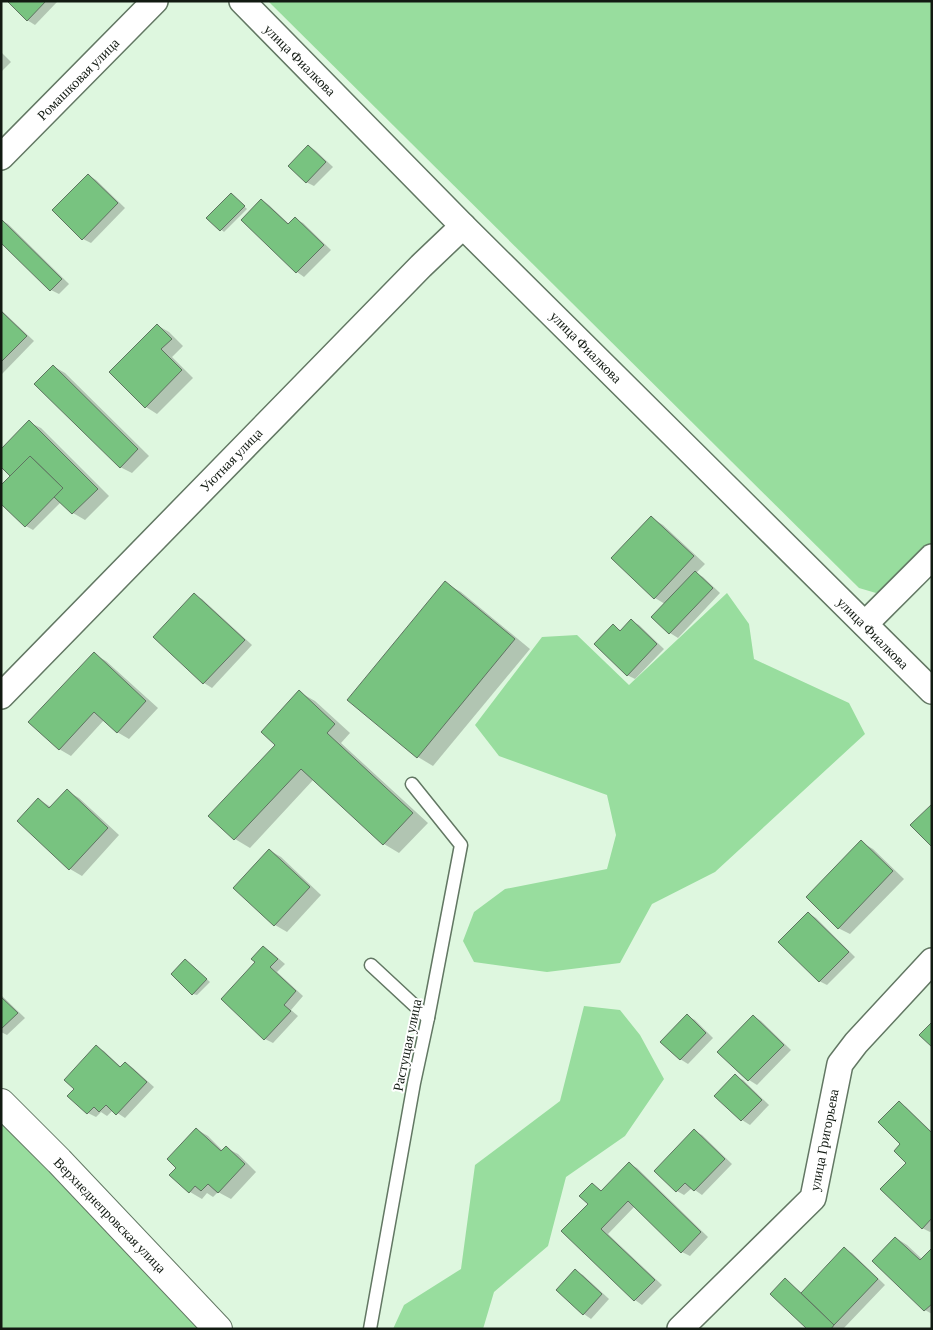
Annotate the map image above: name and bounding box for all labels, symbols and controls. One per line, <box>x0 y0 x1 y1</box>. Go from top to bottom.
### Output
street label: улица Фиалкова <box>261 21 340 100</box>
street label: Ромашковая улица <box>34 34 123 123</box>
street label: улица Фиалкова <box>547 308 626 387</box>
street label: Уютная улица <box>197 424 266 495</box>
street label: улица Фиалкова <box>834 594 913 673</box>
street label: Растущая улица <box>389 997 425 1093</box>
street label: улица Григорьева <box>806 1087 842 1192</box>
street label: Верхнеднепровская улица <box>51 1154 170 1277</box>

